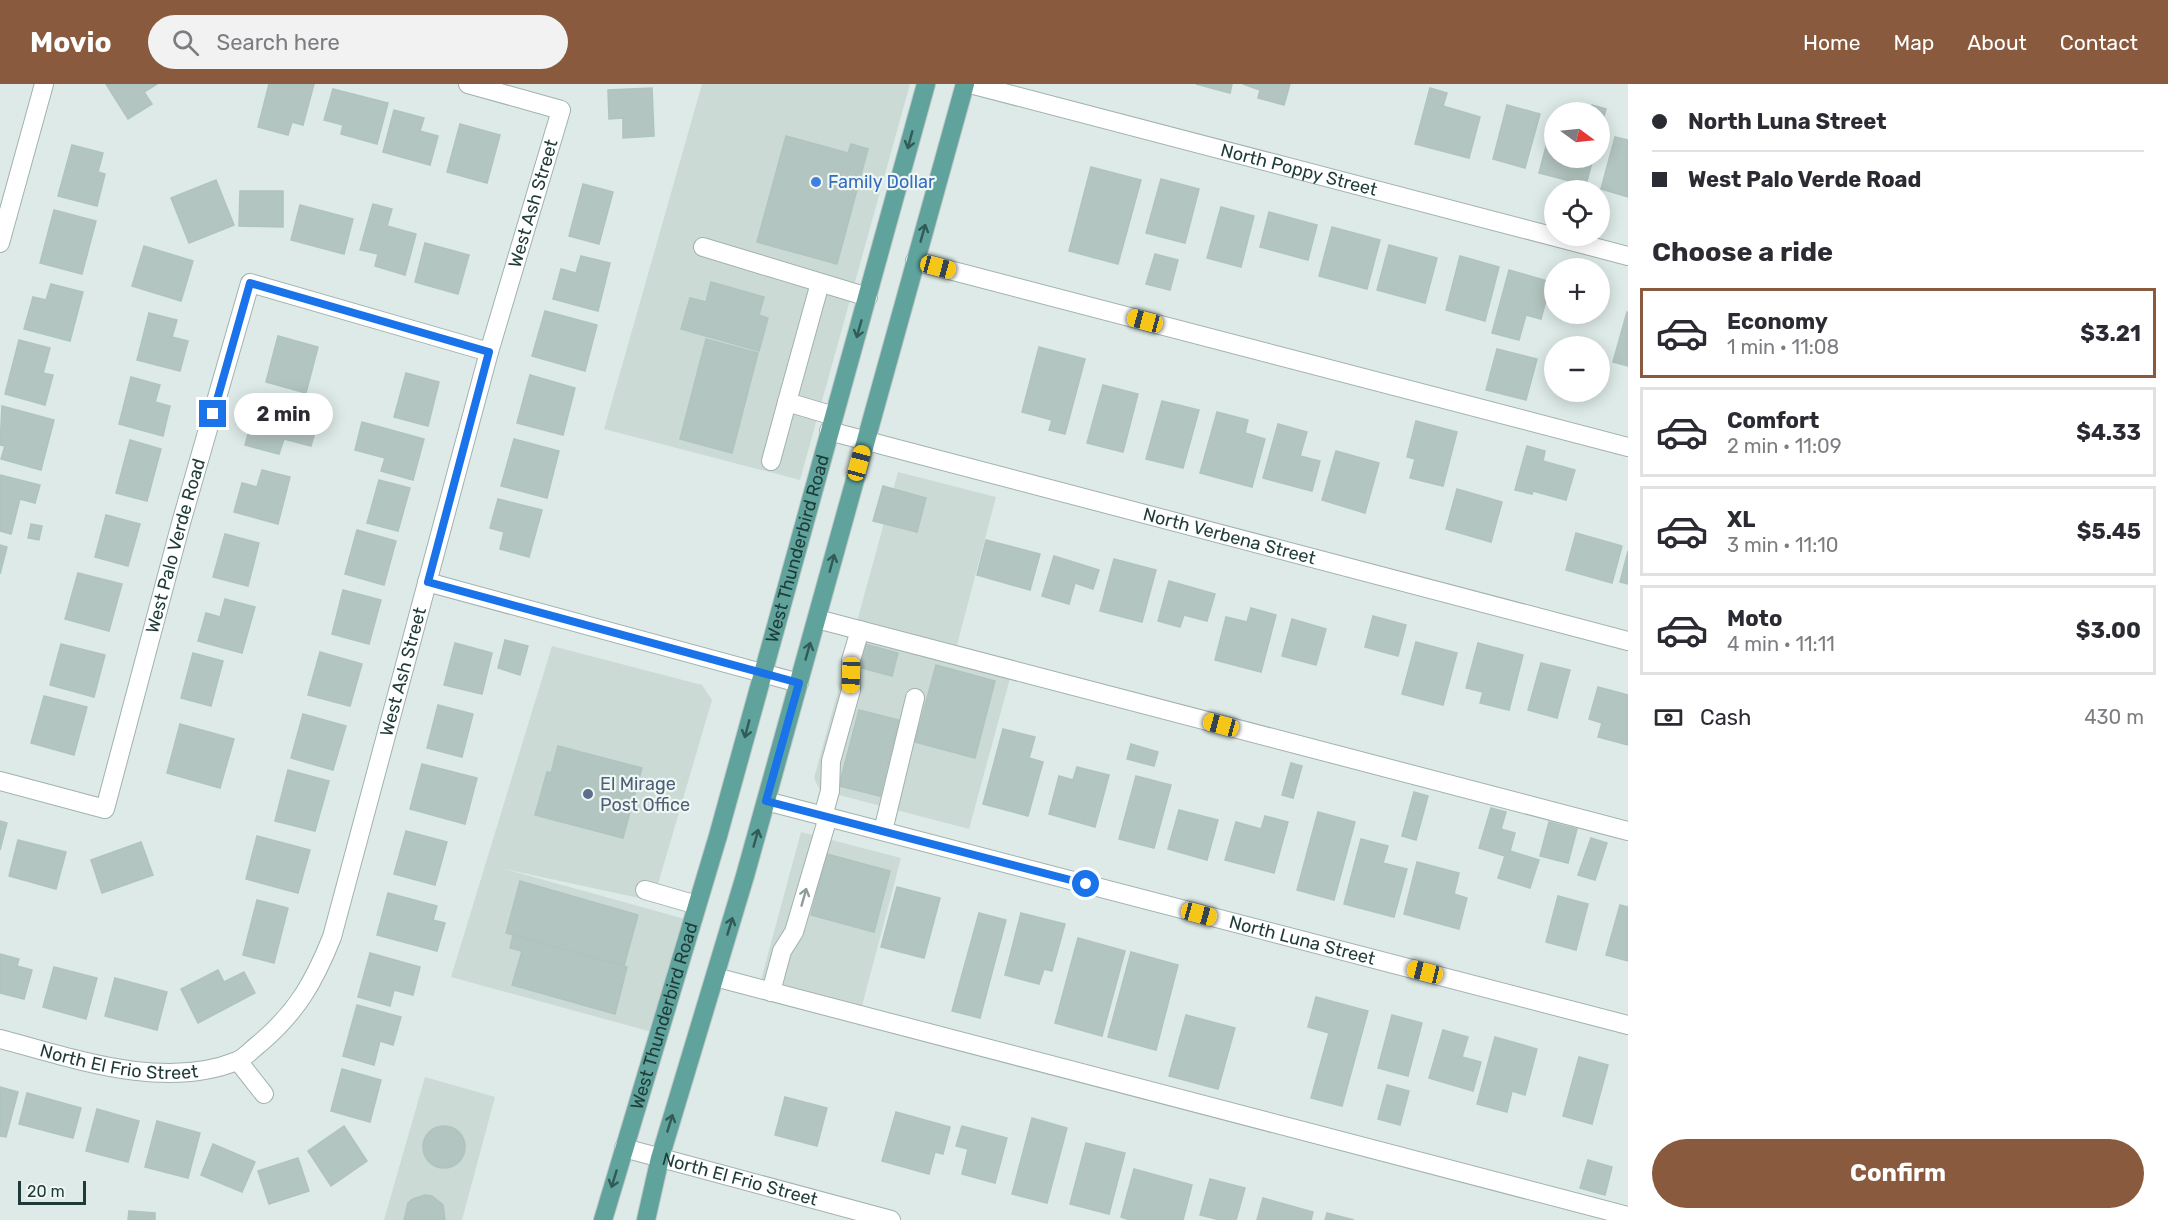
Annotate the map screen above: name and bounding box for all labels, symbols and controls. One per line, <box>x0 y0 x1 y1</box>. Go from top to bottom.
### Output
search box <box>148 15 568 69</box>
text: Movio <box>30 26 112 59</box>
icon: search <box>169 26 202 59</box>
text: Search here <box>217 29 340 56</box>
text: Home <box>1803 30 1860 55</box>
text: Map <box>1893 30 1934 55</box>
text: About <box>1967 30 2027 55</box>
text: Contact <box>2060 30 2138 55</box>
north arrow <box>1544 102 1610 168</box>
map controls <box>1544 102 1610 402</box>
text: North Luna Street <box>1688 108 1887 135</box>
one-way arrow <box>904 131 915 150</box>
street label: West Ash Street <box>504 137 563 270</box>
street label: North Poppy Street <box>1218 139 1380 201</box>
text: West Palo Verde Road <box>1688 166 1921 193</box>
place label: Family Dollar <box>828 171 935 193</box>
marker: Family Dollar <box>809 175 823 189</box>
button: locate <box>1544 180 1610 246</box>
one-way arrow <box>918 224 929 243</box>
text: Choose a ride <box>1652 236 1833 268</box>
car <box>918 254 958 280</box>
button: + <box>1544 258 1610 324</box>
icon: car <box>1655 306 1709 360</box>
car <box>1125 308 1165 334</box>
text: Economy <box>1727 308 1828 335</box>
one-way arrow <box>853 319 864 338</box>
text: $3.21 <box>2080 320 2141 347</box>
text: 1 min · 11:08 <box>1727 335 1839 359</box>
button: − <box>1544 336 1610 402</box>
callout: 2 min <box>234 393 333 435</box>
route end <box>199 400 226 427</box>
text: 2 min <box>256 402 311 426</box>
icon: car <box>1655 405 1709 459</box>
text: Comfort <box>1727 407 1819 434</box>
text: $4.33 <box>2076 419 2141 446</box>
text: 2 min · 11:09 <box>1727 434 1842 458</box>
car <box>846 443 872 483</box>
street label: West Thunderbird Road <box>761 452 834 645</box>
street label: West Palo Verde Road <box>141 456 210 636</box>
street label: North Verbena Street <box>1141 503 1318 569</box>
icon: car <box>1655 504 1709 558</box>
text: XL <box>1727 506 1755 533</box>
text: $5.45 <box>2077 518 2141 545</box>
text: 3 min · 11:10 <box>1727 533 1839 557</box>
one-way arrow <box>827 554 839 573</box>
icon: car <box>1655 603 1709 657</box>
street label: West Ash Street <box>375 605 431 739</box>
text: Moto <box>1727 605 1782 632</box>
text: $3.00 <box>2076 617 2141 644</box>
text: 4 min · 11:11 <box>1727 632 1835 656</box>
one-way arrow <box>803 642 814 661</box>
car <box>841 657 861 693</box>
icon: cash <box>1652 701 1685 734</box>
text: Cash <box>1700 704 1751 731</box>
text: 430 m <box>2084 705 2144 729</box>
car <box>1201 712 1241 738</box>
one-way arrow <box>741 720 752 739</box>
place label: El Mirage Post Office <box>600 773 690 816</box>
marker: El Mirage Post Office <box>581 787 595 801</box>
one-way arrow <box>751 829 762 848</box>
route start <box>1072 870 1099 897</box>
one-way arrow <box>799 888 810 907</box>
car <box>1179 901 1219 927</box>
street label: North Luna Street <box>1227 911 1378 970</box>
one-way arrow <box>725 917 736 936</box>
street label: West Thunderbird Road <box>626 920 703 1112</box>
car <box>1405 959 1445 985</box>
street label: North El Frio Street <box>37 1039 199 1084</box>
one-way arrow <box>666 1114 677 1133</box>
button: Confirm <box>1652 1139 2144 1208</box>
street label: North El Frio Street <box>660 1148 820 1211</box>
one-way arrow <box>608 1169 619 1188</box>
scale bar <box>18 1178 86 1206</box>
text: 20 m <box>27 1182 65 1201</box>

